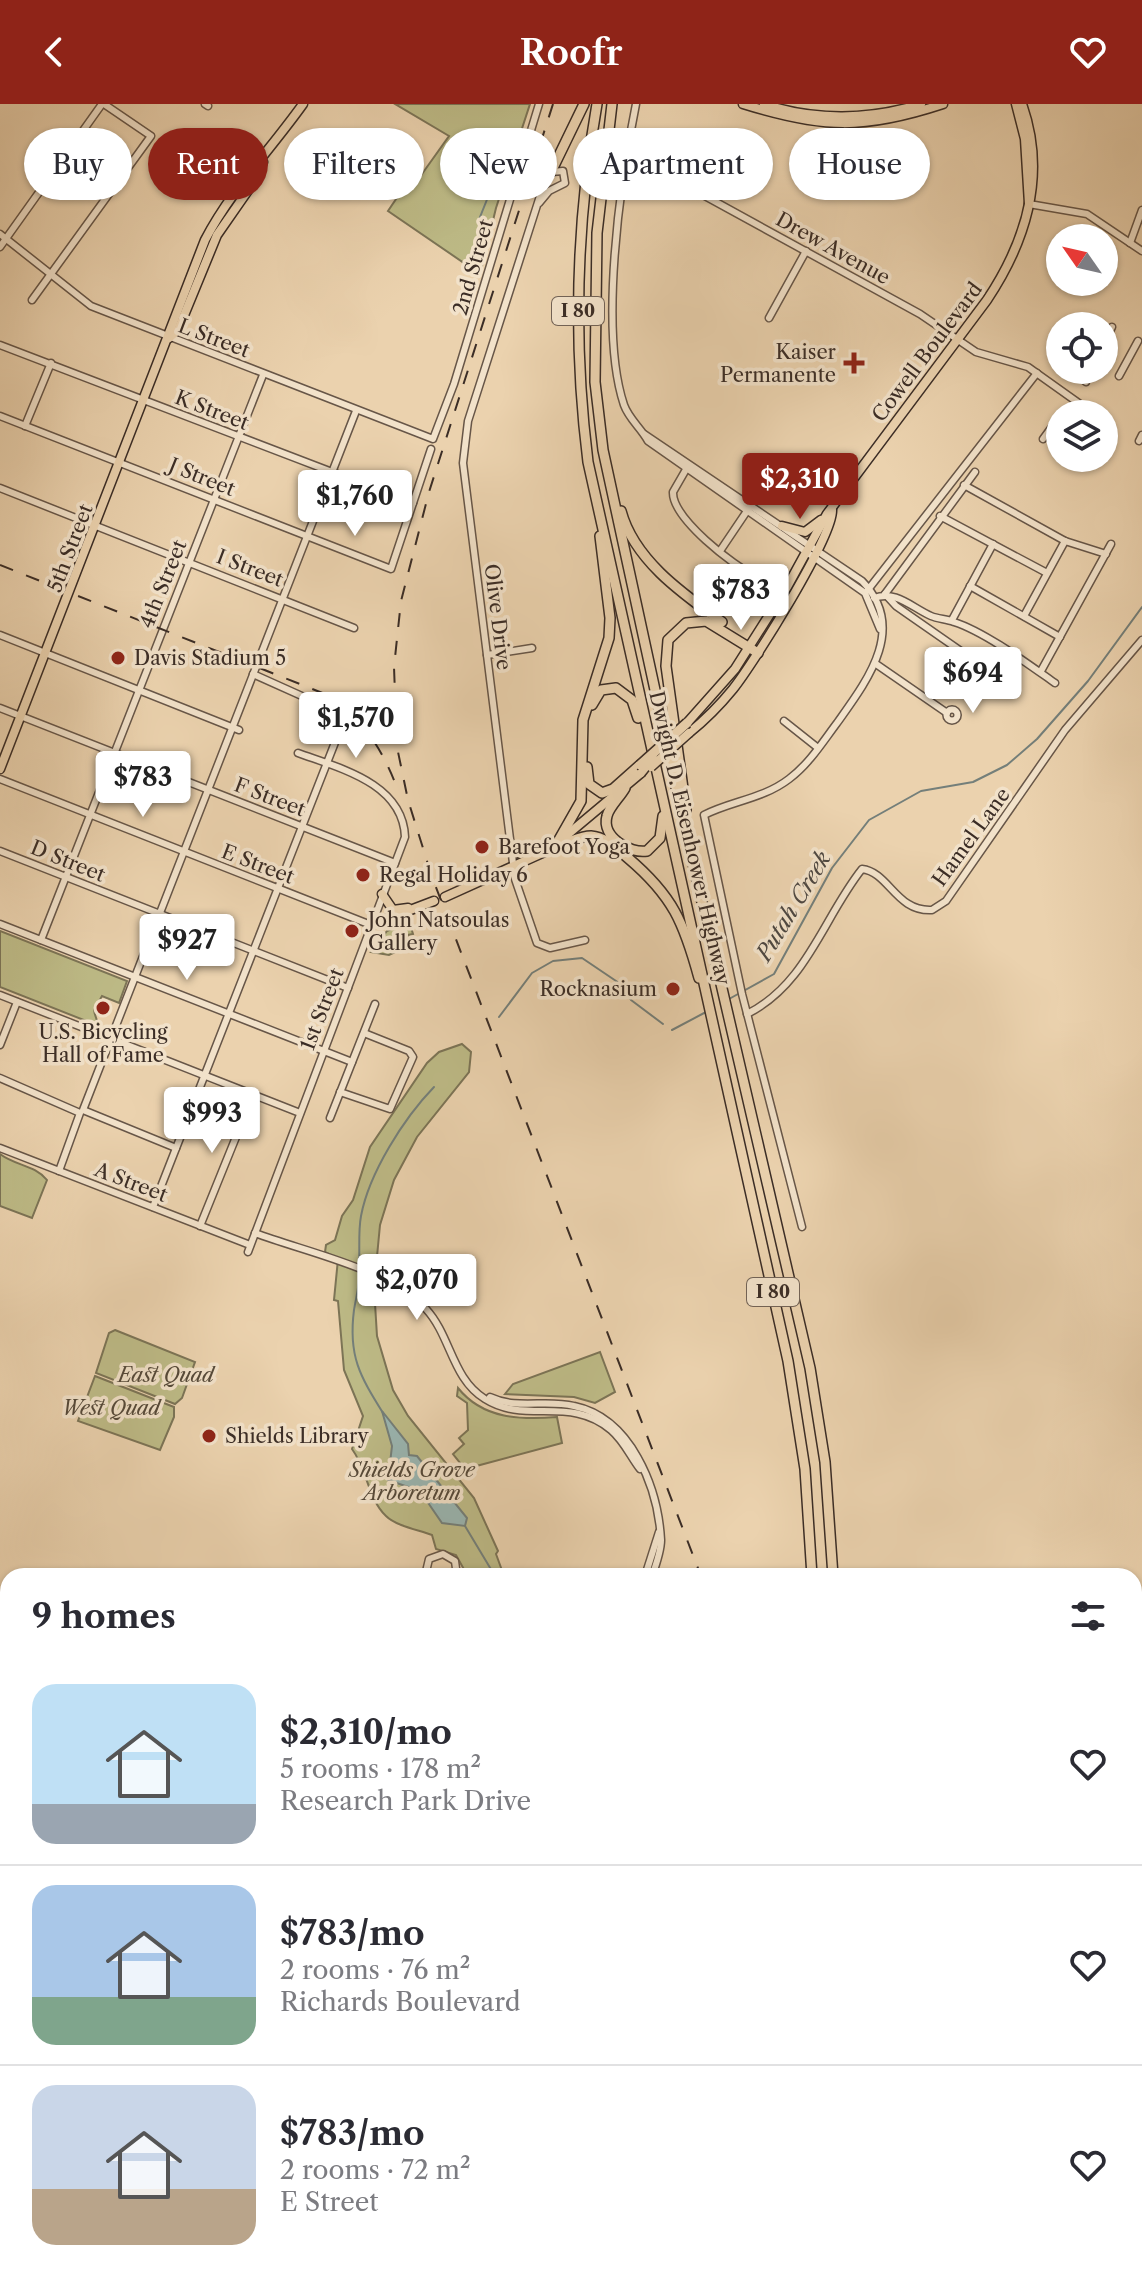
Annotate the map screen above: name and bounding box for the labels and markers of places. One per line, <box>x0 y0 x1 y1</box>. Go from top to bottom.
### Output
place label: Kaiser Permanente <box>720 340 837 387</box>
marker: Kaiser Permanente <box>843 352 865 374</box>
pin: $2,310 <box>735 453 865 521</box>
pin: $1,760 <box>290 470 420 538</box>
pin: $783 <box>694 564 788 632</box>
place label: Davis Stadium 5 <box>134 646 286 670</box>
pin: $694 <box>926 647 1020 715</box>
marker: Davis Stadium 5 <box>109 649 127 667</box>
pin: $1,570 <box>291 692 421 760</box>
pin: $783 <box>96 751 190 819</box>
place label: Barefoot Yoga <box>498 835 631 859</box>
marker: Barefoot Yoga <box>473 838 491 856</box>
place label: Regal Holiday 6 <box>379 863 528 887</box>
marker: Regal Holiday 6 <box>354 866 372 884</box>
place label: John Natsoulas Gallery <box>365 908 510 955</box>
pin: $927 <box>140 914 234 982</box>
marker: John Natsoulas Gallery <box>343 922 361 940</box>
place label: Rocknasium <box>539 977 657 1001</box>
marker: Rocknasium <box>664 980 682 998</box>
marker: U.S. Bicycling Hall of Fame <box>94 999 112 1017</box>
place label: U.S. Bicycling Hall of Fame <box>38 1020 168 1067</box>
pin: $993 <box>165 1087 259 1155</box>
pin: $2,070 <box>352 1254 482 1322</box>
place label: Shields Library <box>225 1424 370 1448</box>
marker: Shields Library <box>200 1427 218 1445</box>

